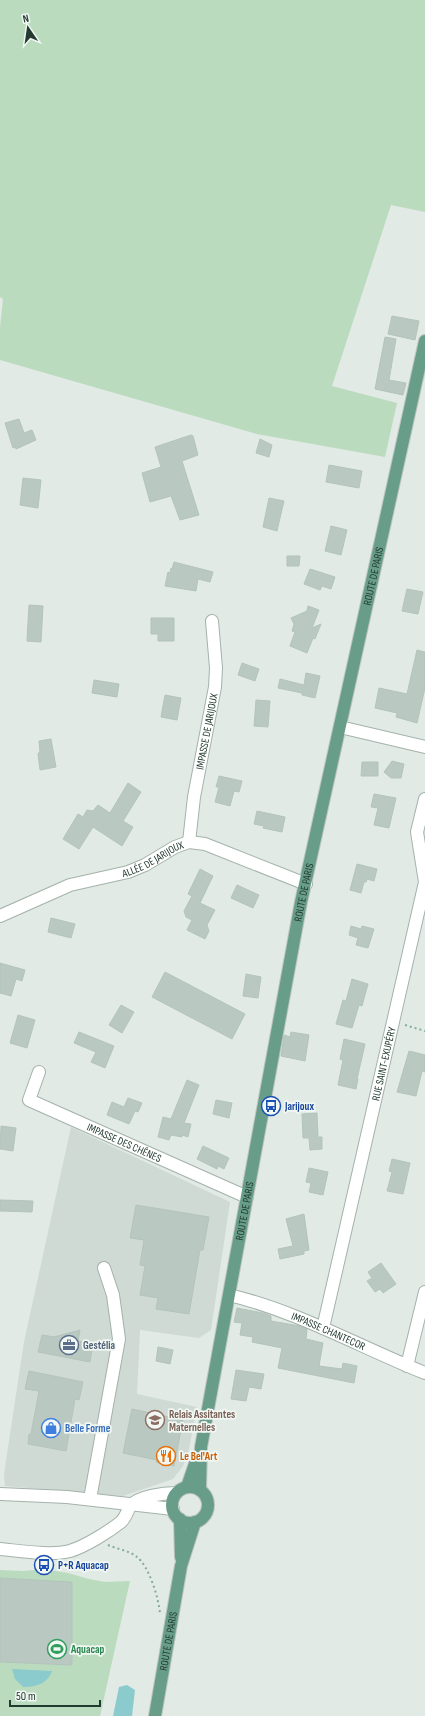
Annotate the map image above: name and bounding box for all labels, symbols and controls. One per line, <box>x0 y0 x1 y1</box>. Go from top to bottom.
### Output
north arrow <box>8 8 48 48</box>
text: N <box>22 12 30 26</box>
street label: ROUTE DE PARIS <box>360 545 386 606</box>
street label: IMPASSE DE JARIJOUX <box>193 692 220 771</box>
street label: ALLÉE DE JARIJOUX <box>120 838 185 880</box>
street label: ROUTE DE PARIS <box>291 862 316 923</box>
street label: RUE SAINT-EXUPÉRY <box>369 1025 398 1102</box>
bus stop icon: Jarijoux <box>260 1095 282 1117</box>
place label: Jarijoux <box>284 1100 314 1113</box>
street label: IMPASSE DES CHÊNES <box>85 1120 164 1165</box>
street label: ROUTE DE PARIS <box>233 1180 256 1241</box>
street label: IMPASSE CHANTECOR <box>290 1309 368 1353</box>
office icon: Gestélia <box>58 1334 80 1356</box>
place label: Gestélia <box>83 1339 116 1352</box>
place label: Relais Assitantes Maternelles <box>169 1408 235 1434</box>
school or university icon: Relais Assitantes Maternelles <box>144 1409 166 1431</box>
shop icon: Belle Forme <box>40 1417 62 1439</box>
place label: Belle Forme <box>65 1422 111 1435</box>
restaurant icon: Le Bel'Art <box>155 1445 177 1467</box>
place label: Le Bel'Art <box>180 1450 218 1463</box>
bus stop icon: P+R Aquacap <box>33 1554 55 1576</box>
place label: P+R Aquacap <box>58 1559 109 1572</box>
street label: ROUTE DE PARIS <box>156 1610 180 1672</box>
sports icon: Aquacap <box>46 1638 68 1660</box>
place label: Aquacap <box>70 1643 104 1656</box>
scale bar <box>10 1682 100 1708</box>
text: 50 m <box>16 1689 36 1704</box>

